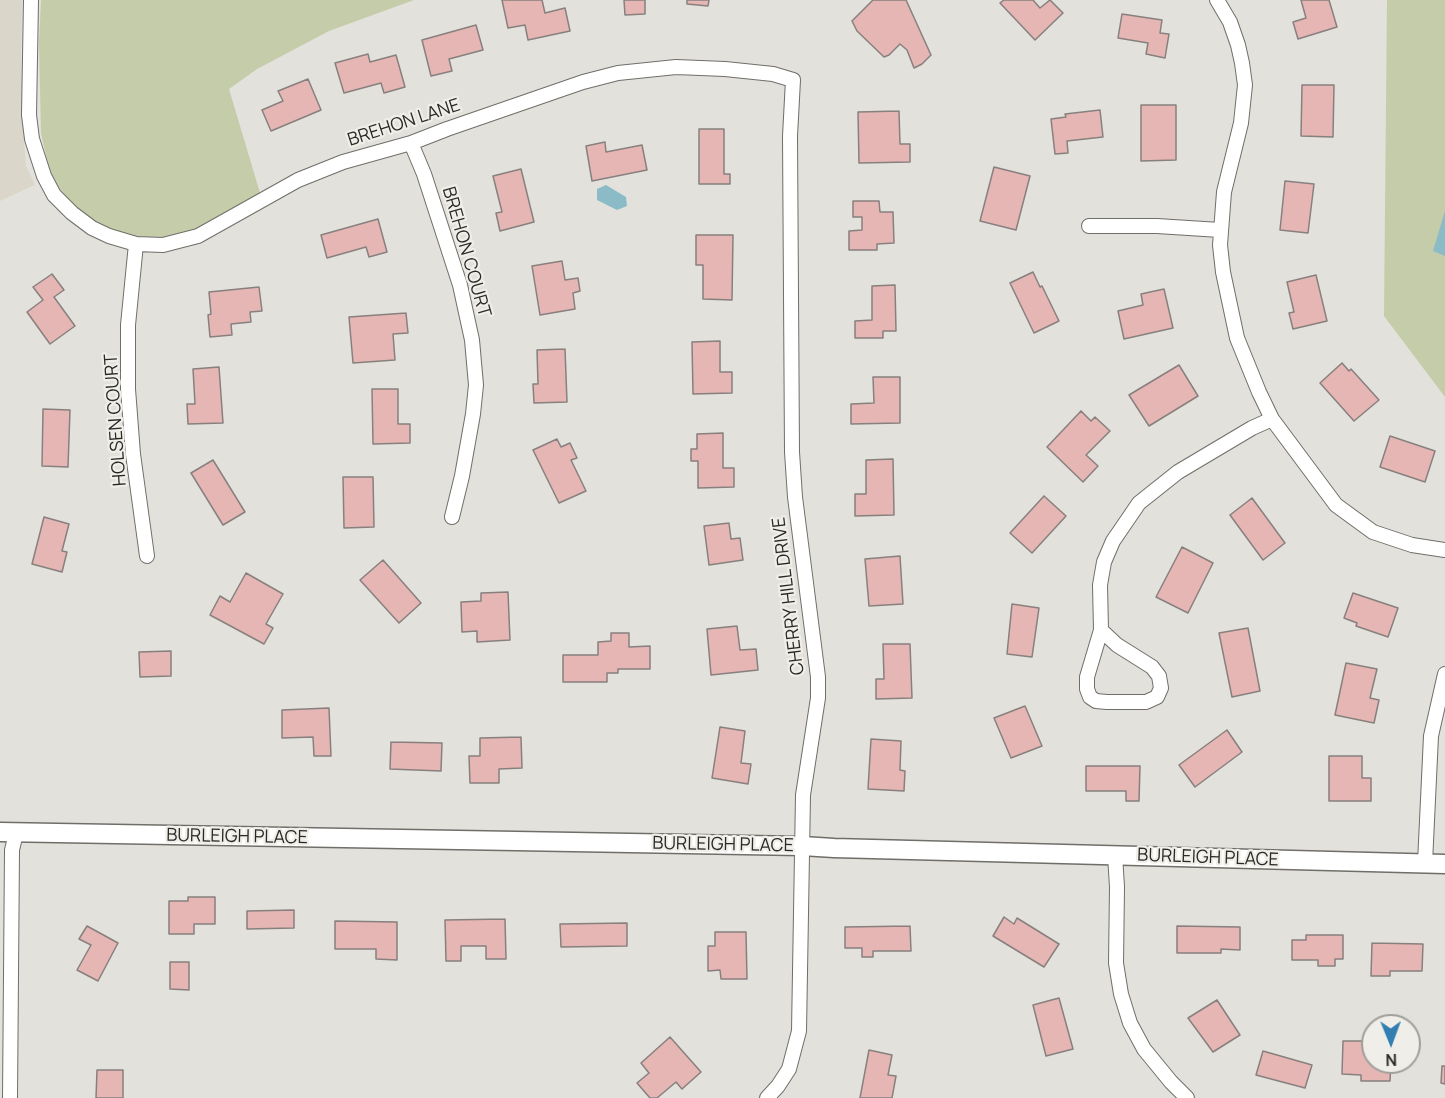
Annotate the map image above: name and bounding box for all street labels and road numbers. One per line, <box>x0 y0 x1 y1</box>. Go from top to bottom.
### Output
street label: BREHON LANE <box>345 95 463 151</box>
street label: BREHON COURT <box>437 184 495 320</box>
street label: HOLSEN COURT <box>101 353 131 487</box>
street label: CHERRY HILL DRIVE <box>769 516 809 676</box>
street label: BURLEIGH PLACE <box>166 825 308 849</box>
street label: BURLEIGH PLACE <box>652 833 794 857</box>
street label: BURLEIGH PLACE <box>1137 845 1279 871</box>

